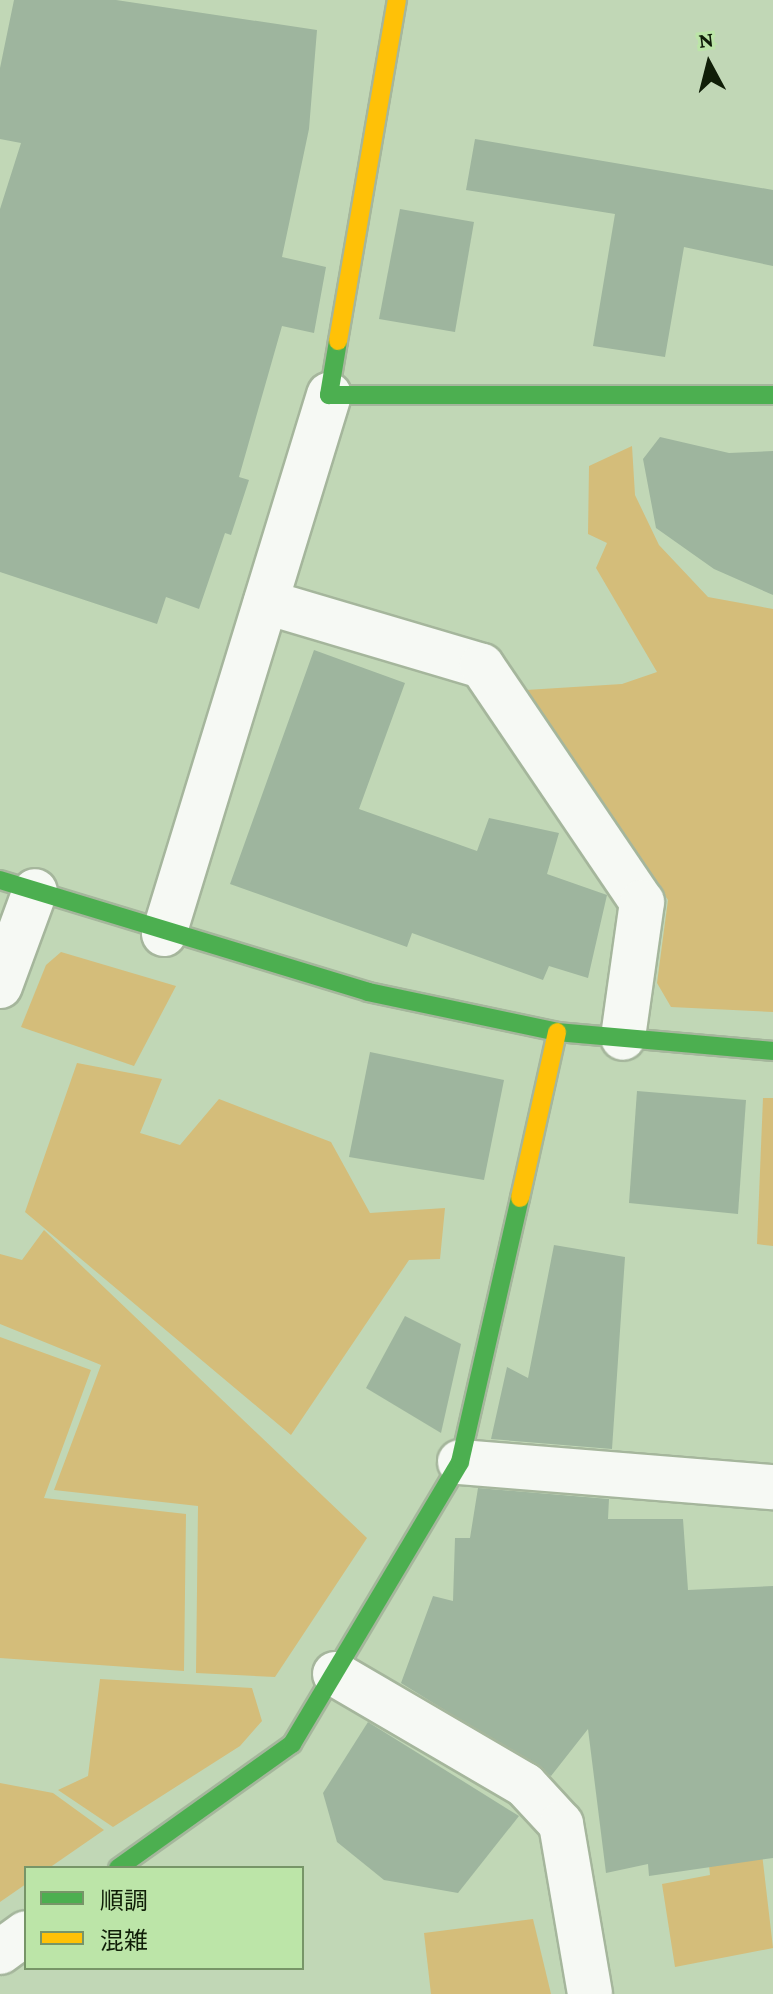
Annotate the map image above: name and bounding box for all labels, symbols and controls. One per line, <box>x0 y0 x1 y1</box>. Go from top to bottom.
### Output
north arrow <box>669 24 749 104</box>
text: N <box>697 26 715 53</box>
legend <box>24 1866 304 1970</box>
text: 順調 <box>100 1887 148 1914</box>
text: 混雑 <box>100 1927 148 1954</box>

